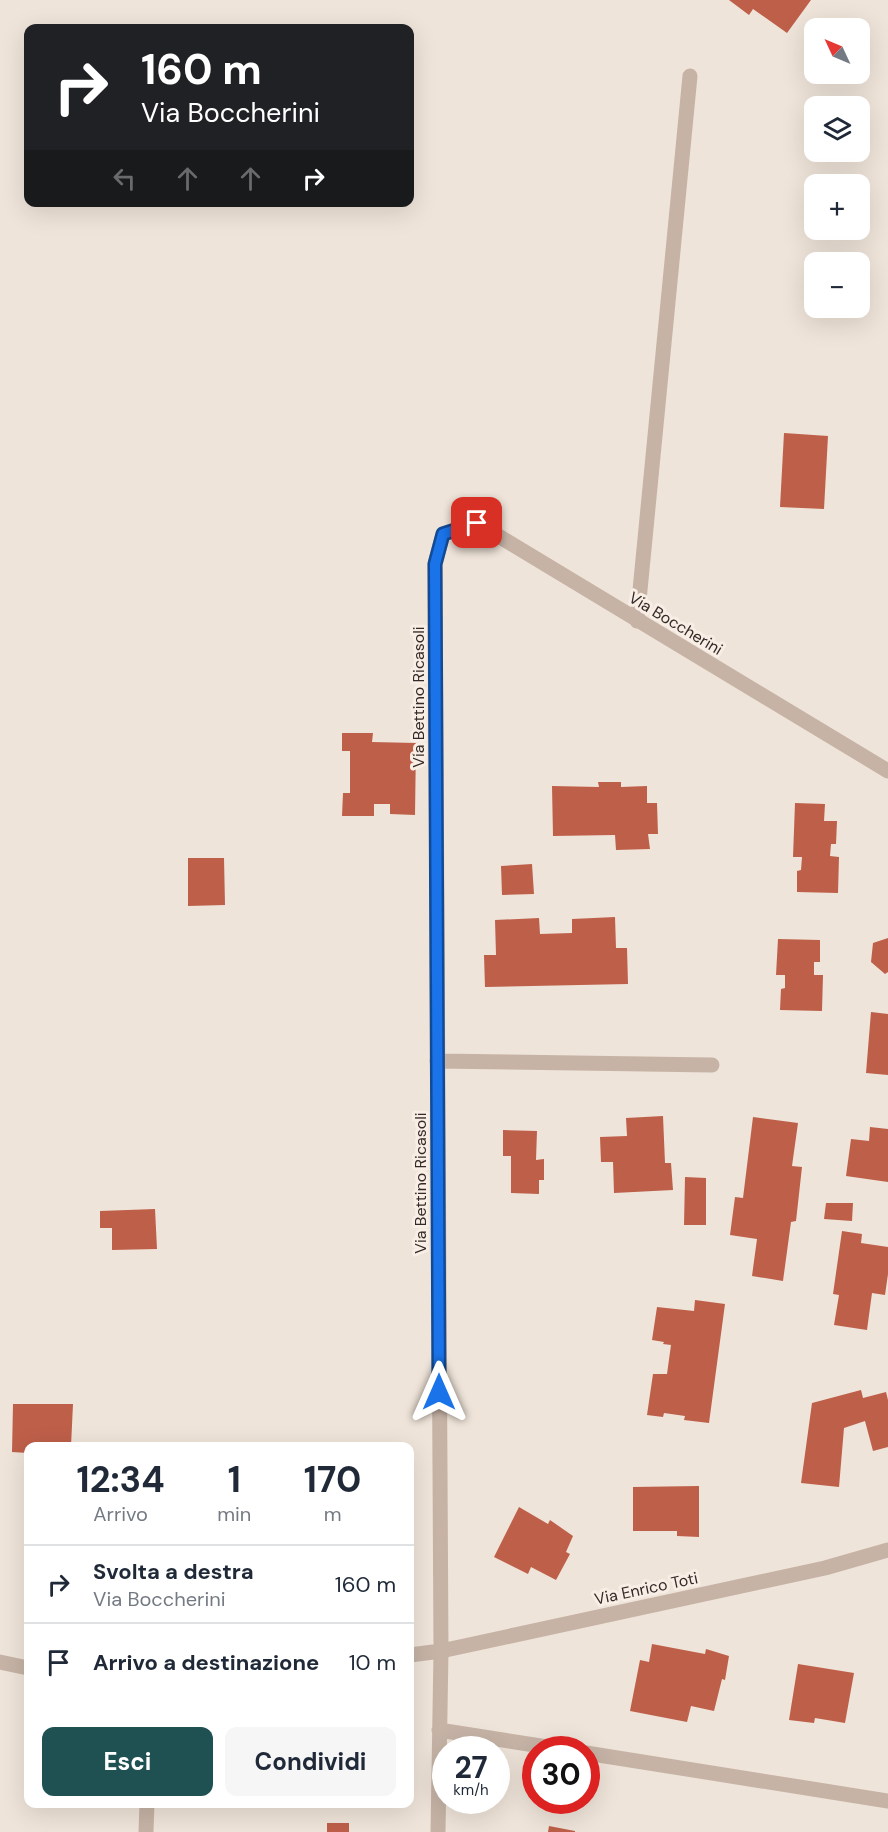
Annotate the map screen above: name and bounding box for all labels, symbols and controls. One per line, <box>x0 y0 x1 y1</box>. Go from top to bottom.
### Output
north arrow <box>804 18 870 84</box>
map controls <box>804 18 870 318</box>
text: 160 m <box>141 42 262 97</box>
icon: right <box>42 48 120 126</box>
text: Via Boccherini <box>141 95 320 130</box>
button: layers <box>804 96 870 162</box>
icon: left <box>108 162 141 195</box>
icon: ahead <box>171 162 204 195</box>
icon: ahead <box>234 162 267 195</box>
icon: right <box>297 162 330 195</box>
button: + <box>804 174 870 240</box>
button: − <box>804 252 870 318</box>
pin <box>451 497 502 548</box>
icon: arrive <box>460 506 493 539</box>
street label: Via Boccherini <box>625 587 727 660</box>
street label: Via Bettino Ricasoli <box>408 626 429 768</box>
street label: Via Bettino Ricasoli <box>410 1112 431 1254</box>
position arrow <box>407 1360 471 1424</box>
text: 12:34 <box>77 1456 165 1503</box>
text: 1 <box>228 1456 241 1503</box>
text: 170 <box>304 1456 361 1503</box>
text: Arrivo <box>93 1501 148 1527</box>
text: min <box>217 1501 251 1527</box>
text: m <box>324 1501 342 1527</box>
text: Svolta a destra <box>93 1557 254 1586</box>
street label: Via Enrico Toti <box>592 1567 700 1610</box>
icon: right <box>42 1568 75 1601</box>
text: 160 m <box>335 1570 396 1599</box>
text: Via Boccherini <box>93 1586 226 1612</box>
icon: arrive <box>42 1646 75 1679</box>
text: Arrivo a destinazione <box>93 1648 319 1677</box>
text: 10 m <box>349 1648 396 1677</box>
button: Esci <box>42 1727 213 1796</box>
button: Condividi <box>225 1727 396 1796</box>
speed limit sign: 30 <box>522 1736 600 1814</box>
text: 27 <box>454 1748 488 1787</box>
text: km/h <box>453 1780 489 1800</box>

